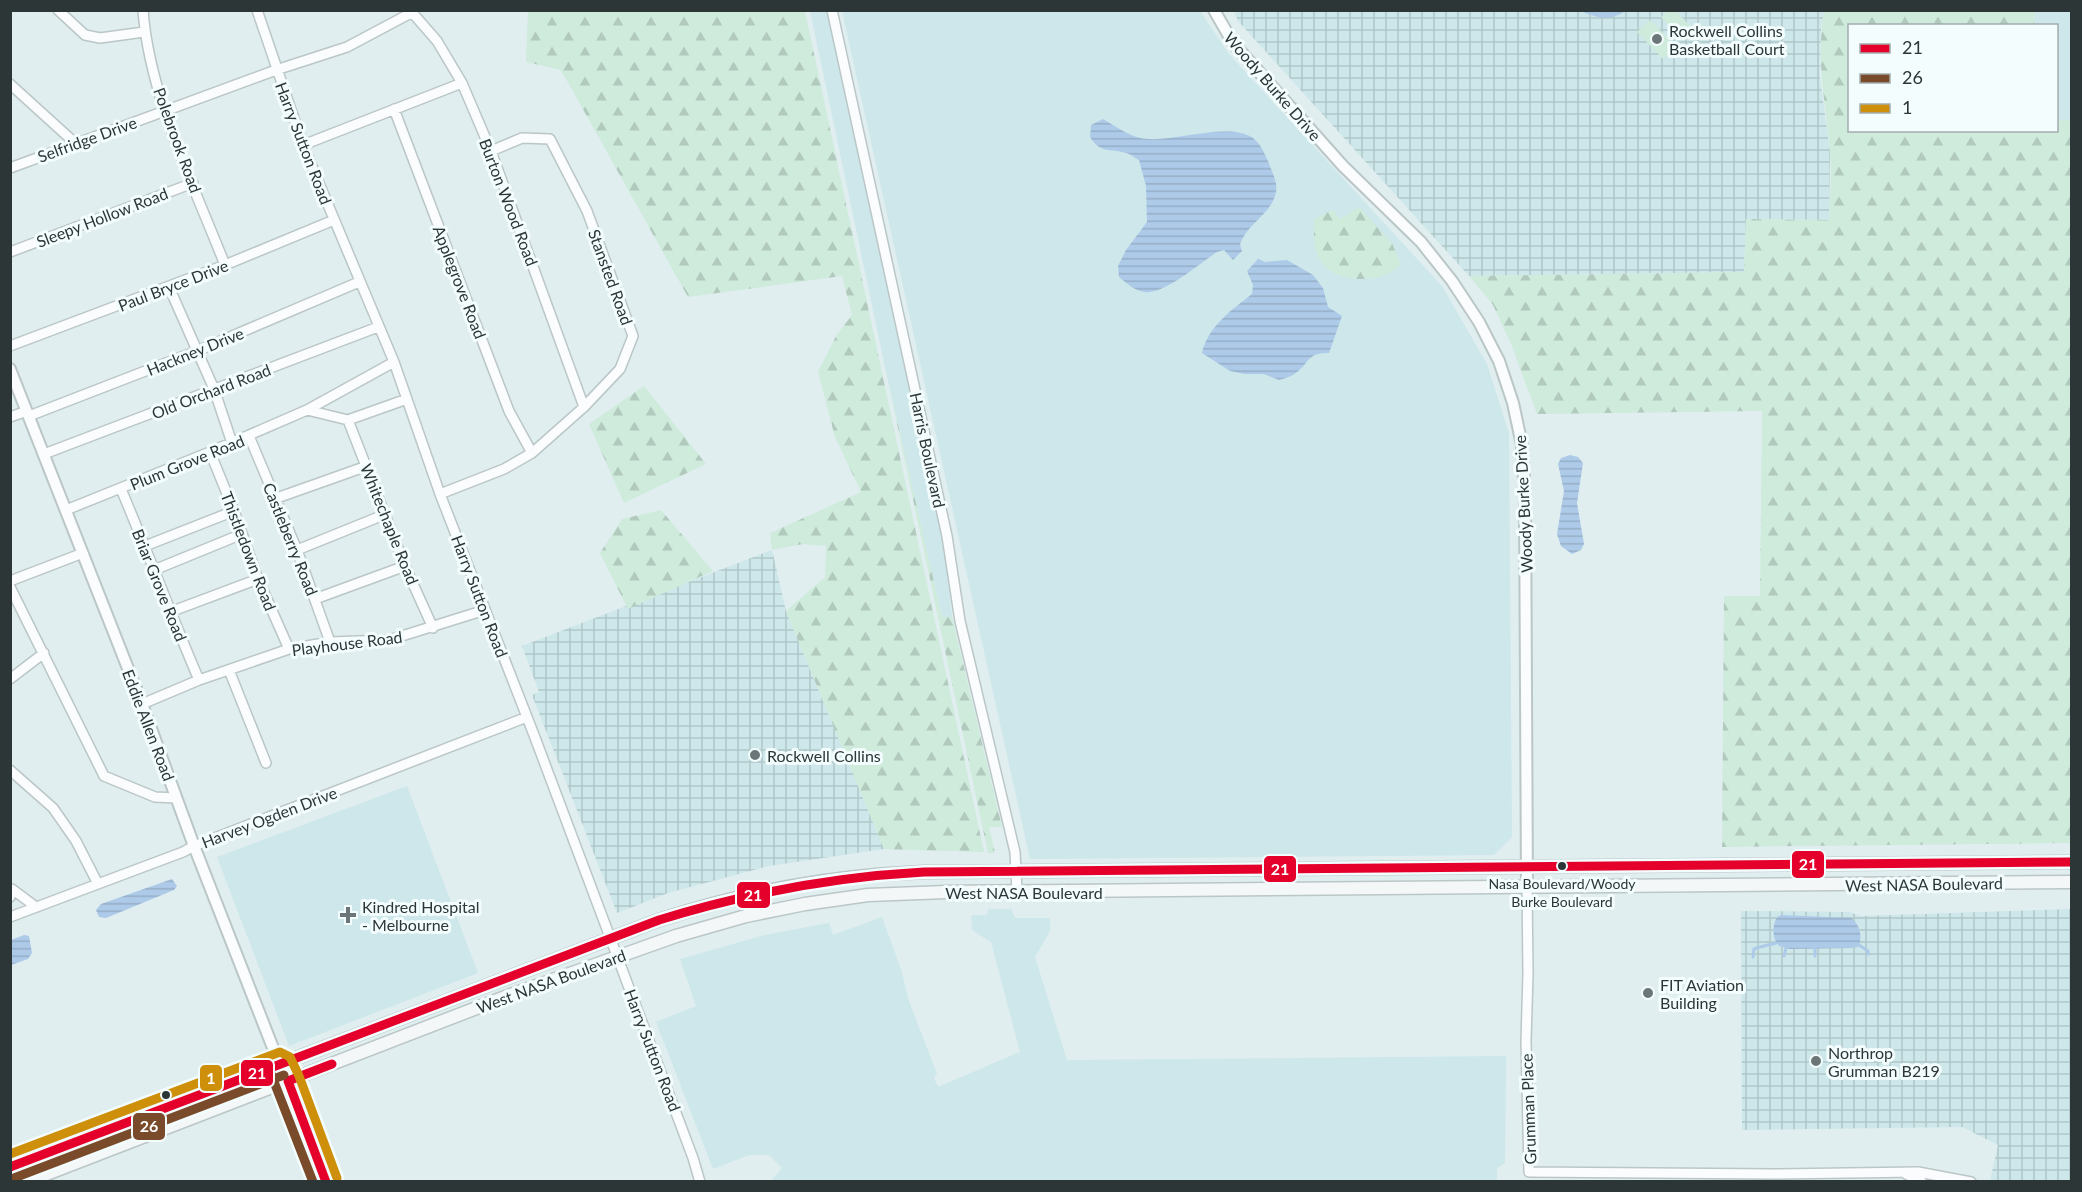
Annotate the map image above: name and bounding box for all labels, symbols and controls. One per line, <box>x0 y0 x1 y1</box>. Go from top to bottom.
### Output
place label: Rockwell Collins Basketball Court <box>1669 21 1785 58</box>
legend <box>1848 24 2058 132</box>
street label: Woody Burke Drive <box>1221 28 1325 144</box>
marker: Rockwell Collins Basketball Court <box>1650 32 1664 46</box>
text: 21 <box>1902 36 1923 58</box>
text: 26 <box>1902 66 1923 88</box>
street label: Harry Sutton Road <box>272 79 336 207</box>
street label: Polebrook Road <box>150 85 206 195</box>
text: 1 <box>1902 96 1912 118</box>
street label: Selfridge Drive <box>35 112 139 166</box>
street label: Burton Wood Road <box>476 136 542 268</box>
street label: Sleepy Hollow Road <box>34 183 170 251</box>
street label: Applegrove Road <box>430 223 490 341</box>
street label: Stansted Road <box>585 227 637 327</box>
street label: Paul Bryce Drive <box>115 255 231 315</box>
street label: Hackney Drive <box>144 323 246 379</box>
street label: Old Orchard Road <box>149 360 273 422</box>
street label: Harris Boulevard <box>907 391 949 509</box>
street label: Plum Grove Road <box>127 430 247 494</box>
street label: Woody Burke Drive <box>1510 435 1536 573</box>
street label: Whitechaple Road <box>357 461 423 587</box>
street label: Castleberry Road <box>260 480 322 598</box>
street label: Thistledown Road <box>218 489 280 613</box>
street label: Briar Grove Road <box>129 526 191 644</box>
street label: Harry Sutton Road <box>448 532 512 660</box>
street label: Playhouse Road <box>291 627 403 659</box>
street label: Eddie Allen Road <box>119 667 179 783</box>
place label: Rockwell Collins <box>767 746 881 765</box>
marker: Rockwell Collins <box>748 748 762 762</box>
street label: Harvey Ogden Drive <box>199 782 339 852</box>
line badge: 21 <box>1791 850 1825 879</box>
text: 21 <box>1799 854 1817 873</box>
line badge: 21 <box>1263 855 1297 883</box>
text: 21 <box>1271 859 1289 878</box>
marker: Nasa Boulevard/Woody Burke Boulevard <box>1556 860 1568 872</box>
street label: West NASA Boulevard <box>1845 873 2003 895</box>
place label: Nasa Boulevard/Woody Burke Boulevard <box>1489 875 1636 910</box>
line badge: 21 <box>736 881 771 909</box>
street label: West NASA Boulevard <box>945 883 1103 902</box>
text: 21 <box>744 885 762 904</box>
place label: Kindred Hospital - Melbourne <box>362 897 480 934</box>
marker: Kindred Hospital - Melbourne <box>339 906 357 924</box>
street label: West NASA Boulevard <box>474 945 628 1017</box>
place label: FIT Aviation Building <box>1660 975 1744 1012</box>
street label: Harry Sutton Road <box>621 986 685 1114</box>
marker: FIT Aviation Building <box>1641 986 1655 1000</box>
place label: Northrop Grumman B219 <box>1828 1043 1940 1080</box>
street label: Grumman Place <box>1517 1053 1539 1165</box>
marker: Northrop Grumman B219 <box>1809 1054 1823 1068</box>
line badge: 21 <box>240 1059 274 1087</box>
text: 21 <box>248 1063 266 1082</box>
line badge: 1 <box>199 1064 223 1092</box>
text: 1 <box>206 1068 216 1087</box>
unlabelled marker <box>160 1089 172 1101</box>
line badge: 26 <box>132 1112 166 1141</box>
text: 26 <box>140 1116 158 1135</box>

